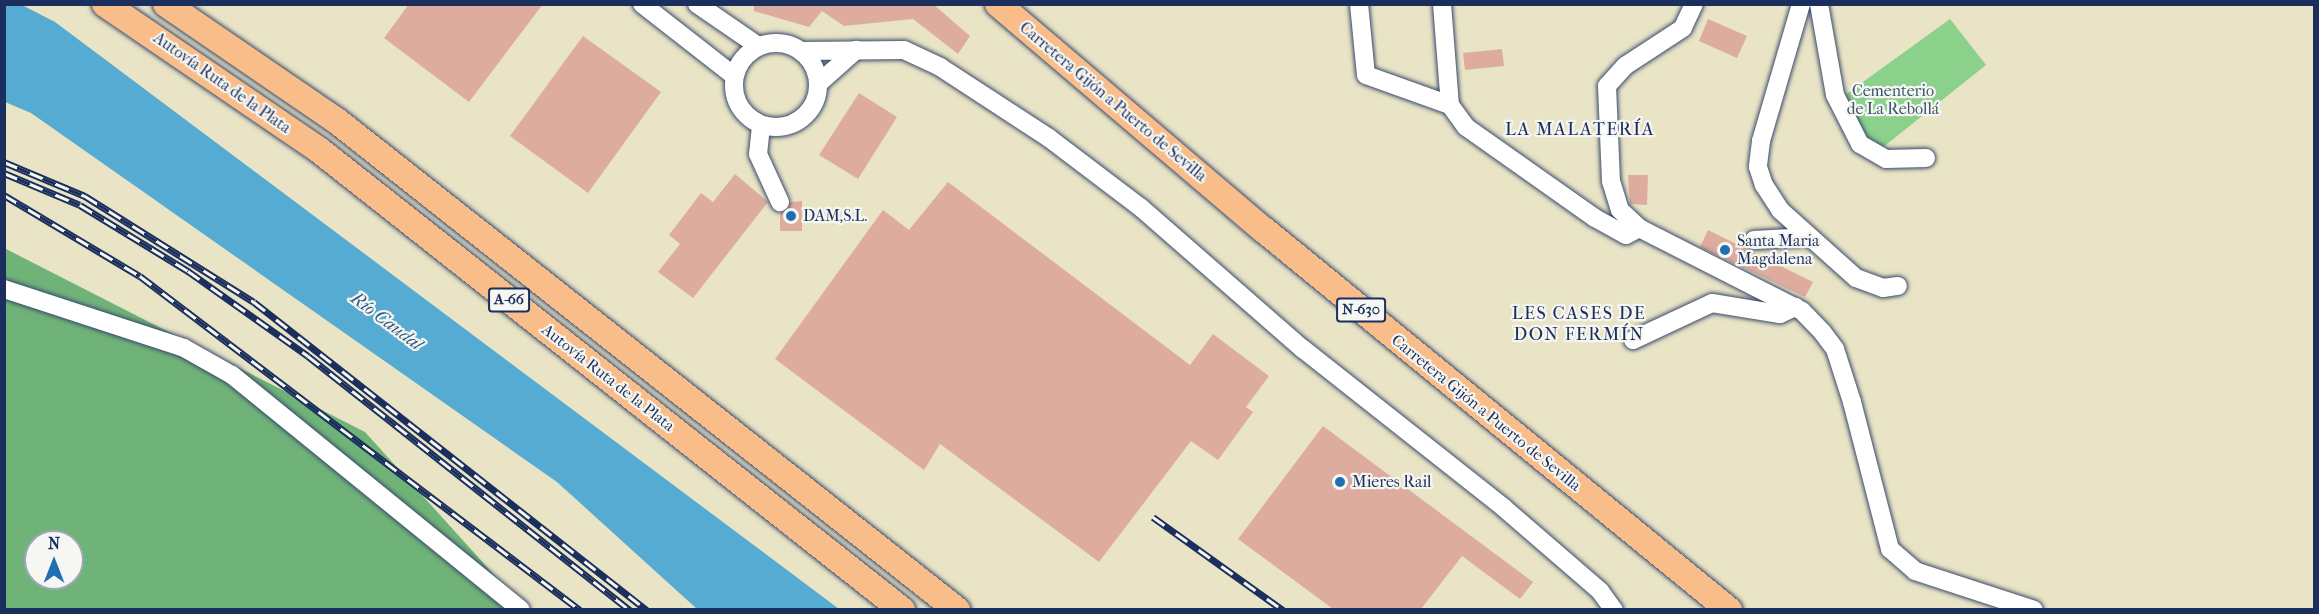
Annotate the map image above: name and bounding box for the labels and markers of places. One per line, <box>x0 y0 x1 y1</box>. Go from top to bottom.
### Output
place label: DAM,S.L. <box>803 206 867 226</box>
marker: DAM,S.L. <box>784 209 798 223</box>
place label: Santa Maria Magdalena <box>1737 231 1819 269</box>
marker: Santa Maria Magdalena <box>1718 243 1732 257</box>
place label: Mieres Rail <box>1352 472 1432 492</box>
marker: Mieres Rail <box>1333 475 1347 489</box>

